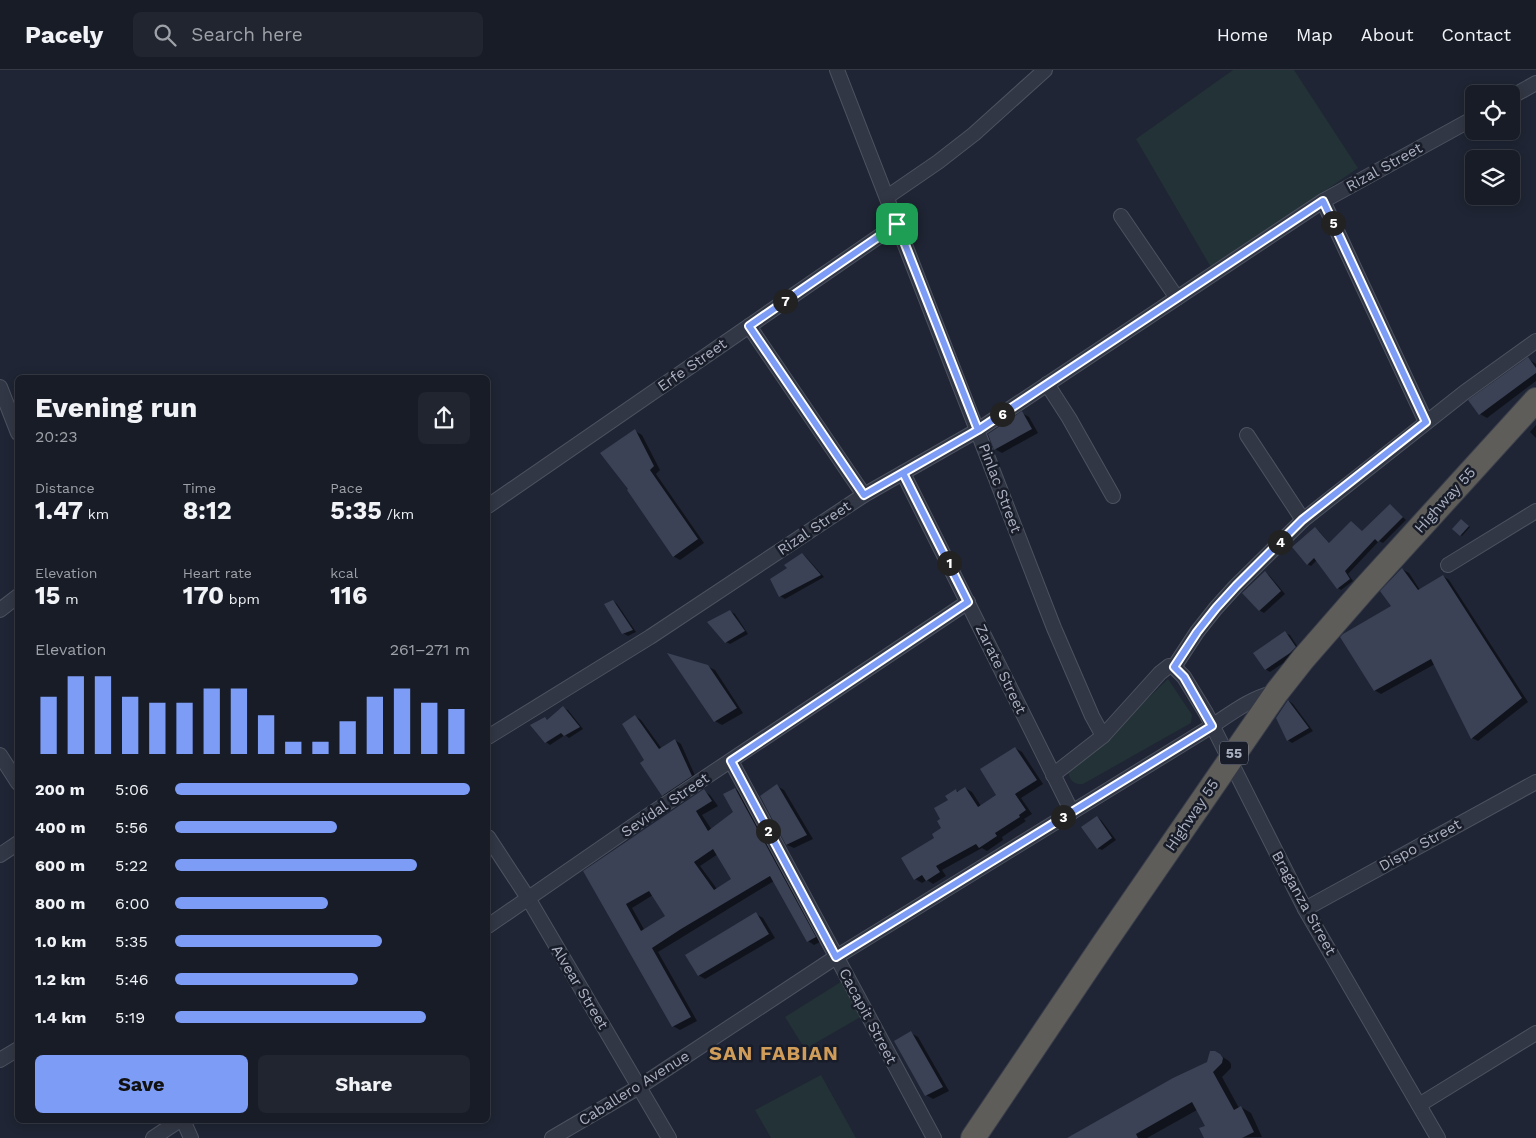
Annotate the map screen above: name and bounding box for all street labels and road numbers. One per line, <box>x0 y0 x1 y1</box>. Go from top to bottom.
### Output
street label: Rizal Street <box>1343 138 1426 195</box>
street label: Erfe Street <box>654 334 731 395</box>
street label: Pinlac Street <box>975 441 1026 536</box>
street label: Highway 55 <box>1411 463 1479 537</box>
street label: Rizal Street <box>774 496 855 559</box>
street label: Zarate Street <box>972 621 1031 717</box>
road number: 55 <box>1220 741 1248 764</box>
street label: Sevidal Street <box>618 769 713 841</box>
street label: Highway 55 <box>1161 776 1223 854</box>
street label: Dispo Street <box>1376 815 1465 875</box>
street label: Braganza Street <box>1268 848 1340 959</box>
street label: Alvear Street <box>548 942 613 1033</box>
street label: Cacapit Street <box>835 965 901 1067</box>
street label: Caballero Avenue <box>575 1047 693 1129</box>

